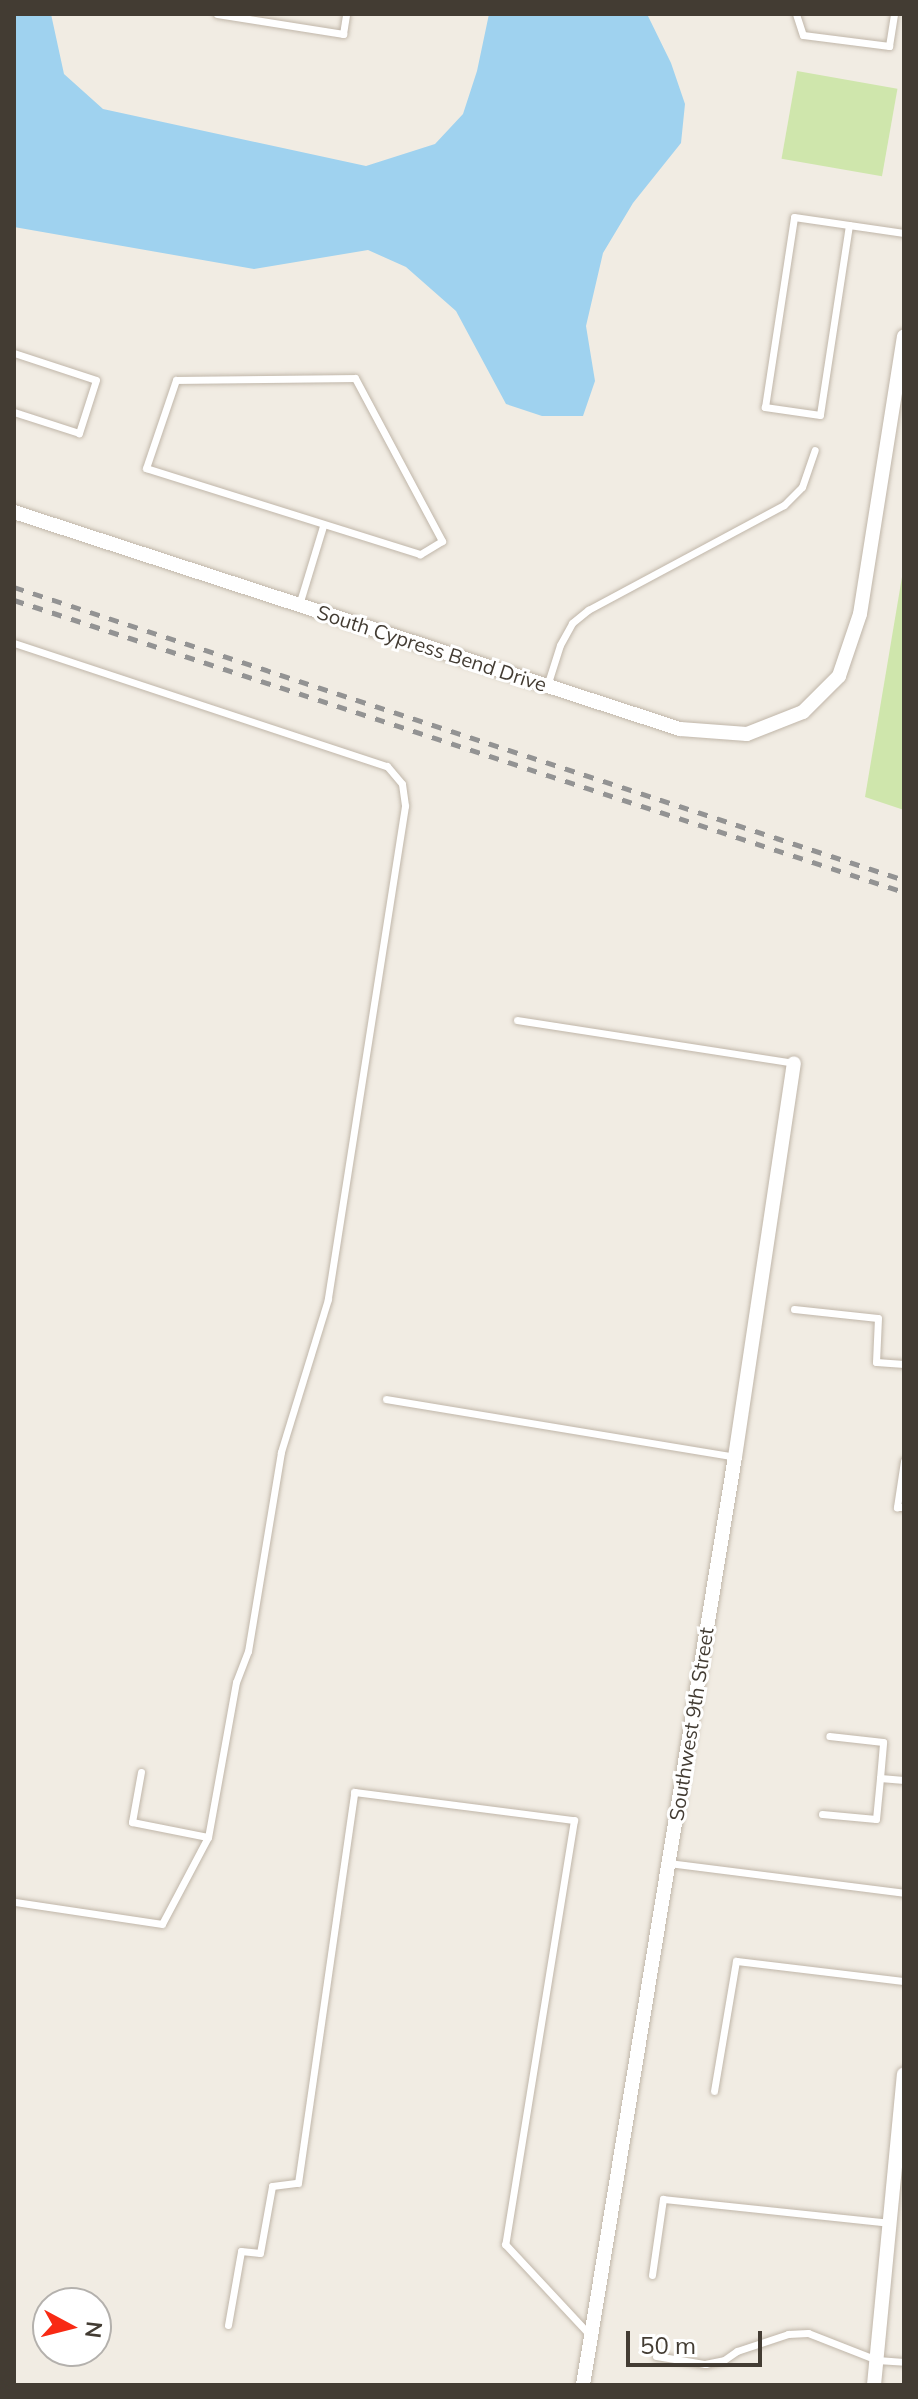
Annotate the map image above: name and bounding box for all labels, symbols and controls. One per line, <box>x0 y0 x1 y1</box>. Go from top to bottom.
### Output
street label: South Cypress Bend Drive <box>314 600 550 696</box>
street label: Southwest 9th Street <box>664 1626 718 1822</box>
north arrow <box>32 2287 112 2367</box>
scale bar <box>630 2315 766 2365</box>
text: N <box>79 2320 109 2340</box>
text: 50 m <box>640 2330 696 2360</box>

